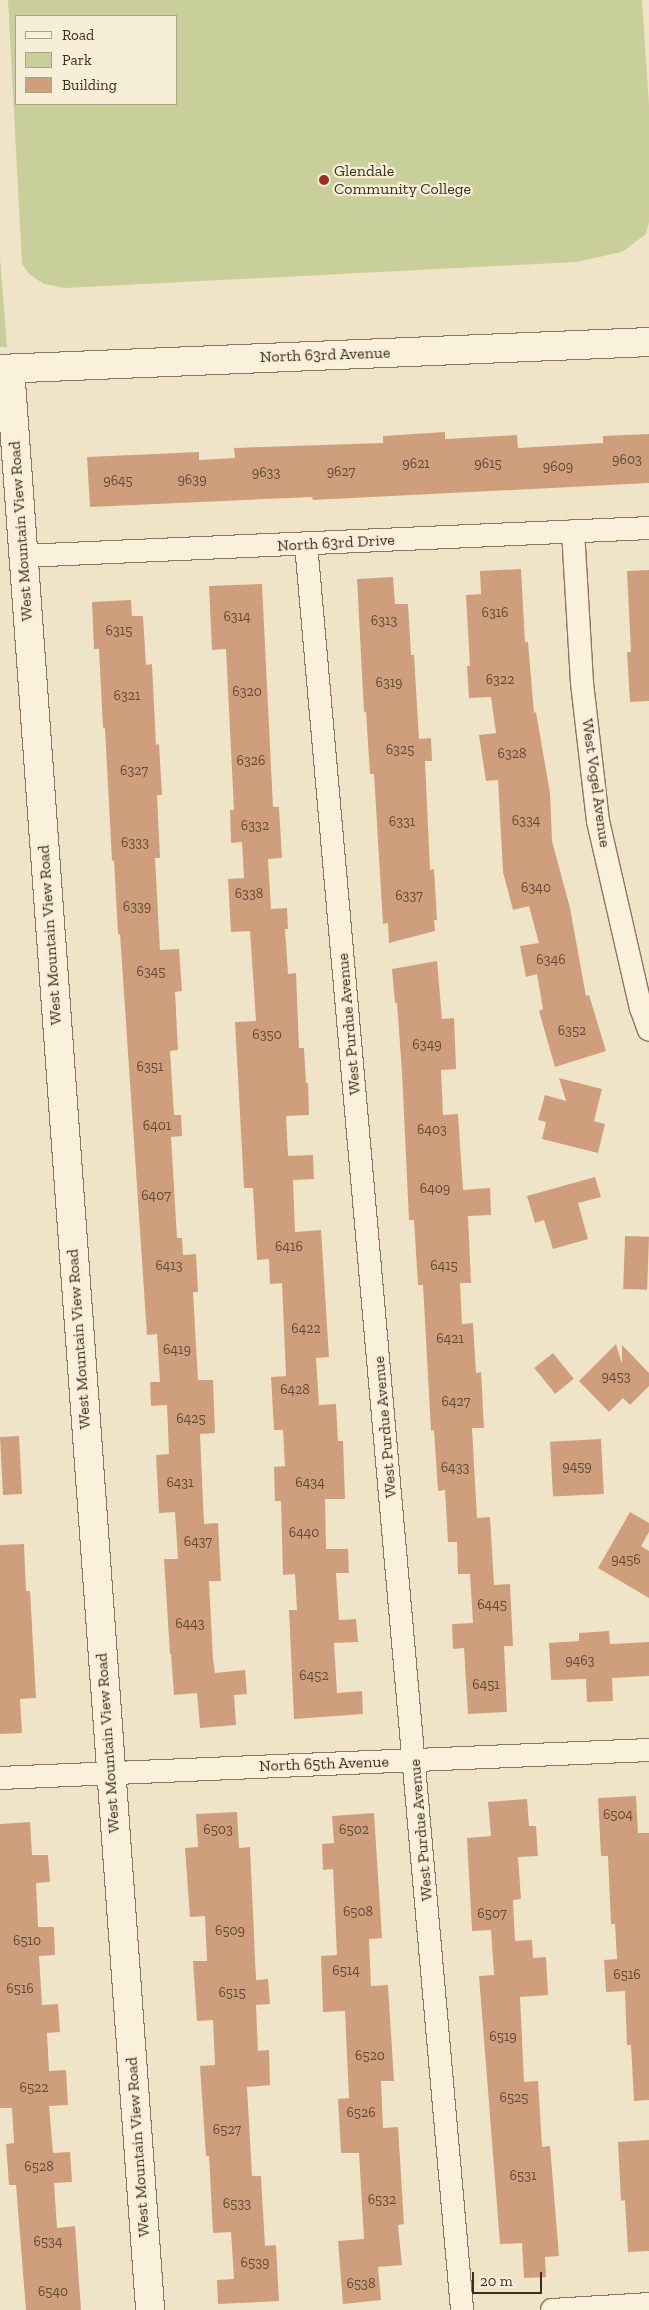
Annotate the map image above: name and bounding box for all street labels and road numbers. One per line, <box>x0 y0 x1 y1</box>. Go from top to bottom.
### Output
street label: North 63rd Avenue <box>259 343 391 367</box>
street label: West Mountain View Road <box>5 440 37 622</box>
street label: North 63rd Drive <box>277 530 395 556</box>
street label: West Vogel Avenue <box>577 717 615 849</box>
street label: West Mountain View Road <box>34 844 66 1026</box>
street label: West Purdue Avenue <box>333 952 365 1096</box>
street label: West Mountain View Road <box>63 1248 95 1430</box>
street label: West Purdue Avenue <box>369 1355 401 1499</box>
street label: West Mountain View Road <box>92 1652 124 1834</box>
street label: North 65th Avenue <box>258 1752 390 1776</box>
street label: West Purdue Avenue <box>405 1758 437 1902</box>
street label: West Mountain View Road <box>122 2056 154 2238</box>

